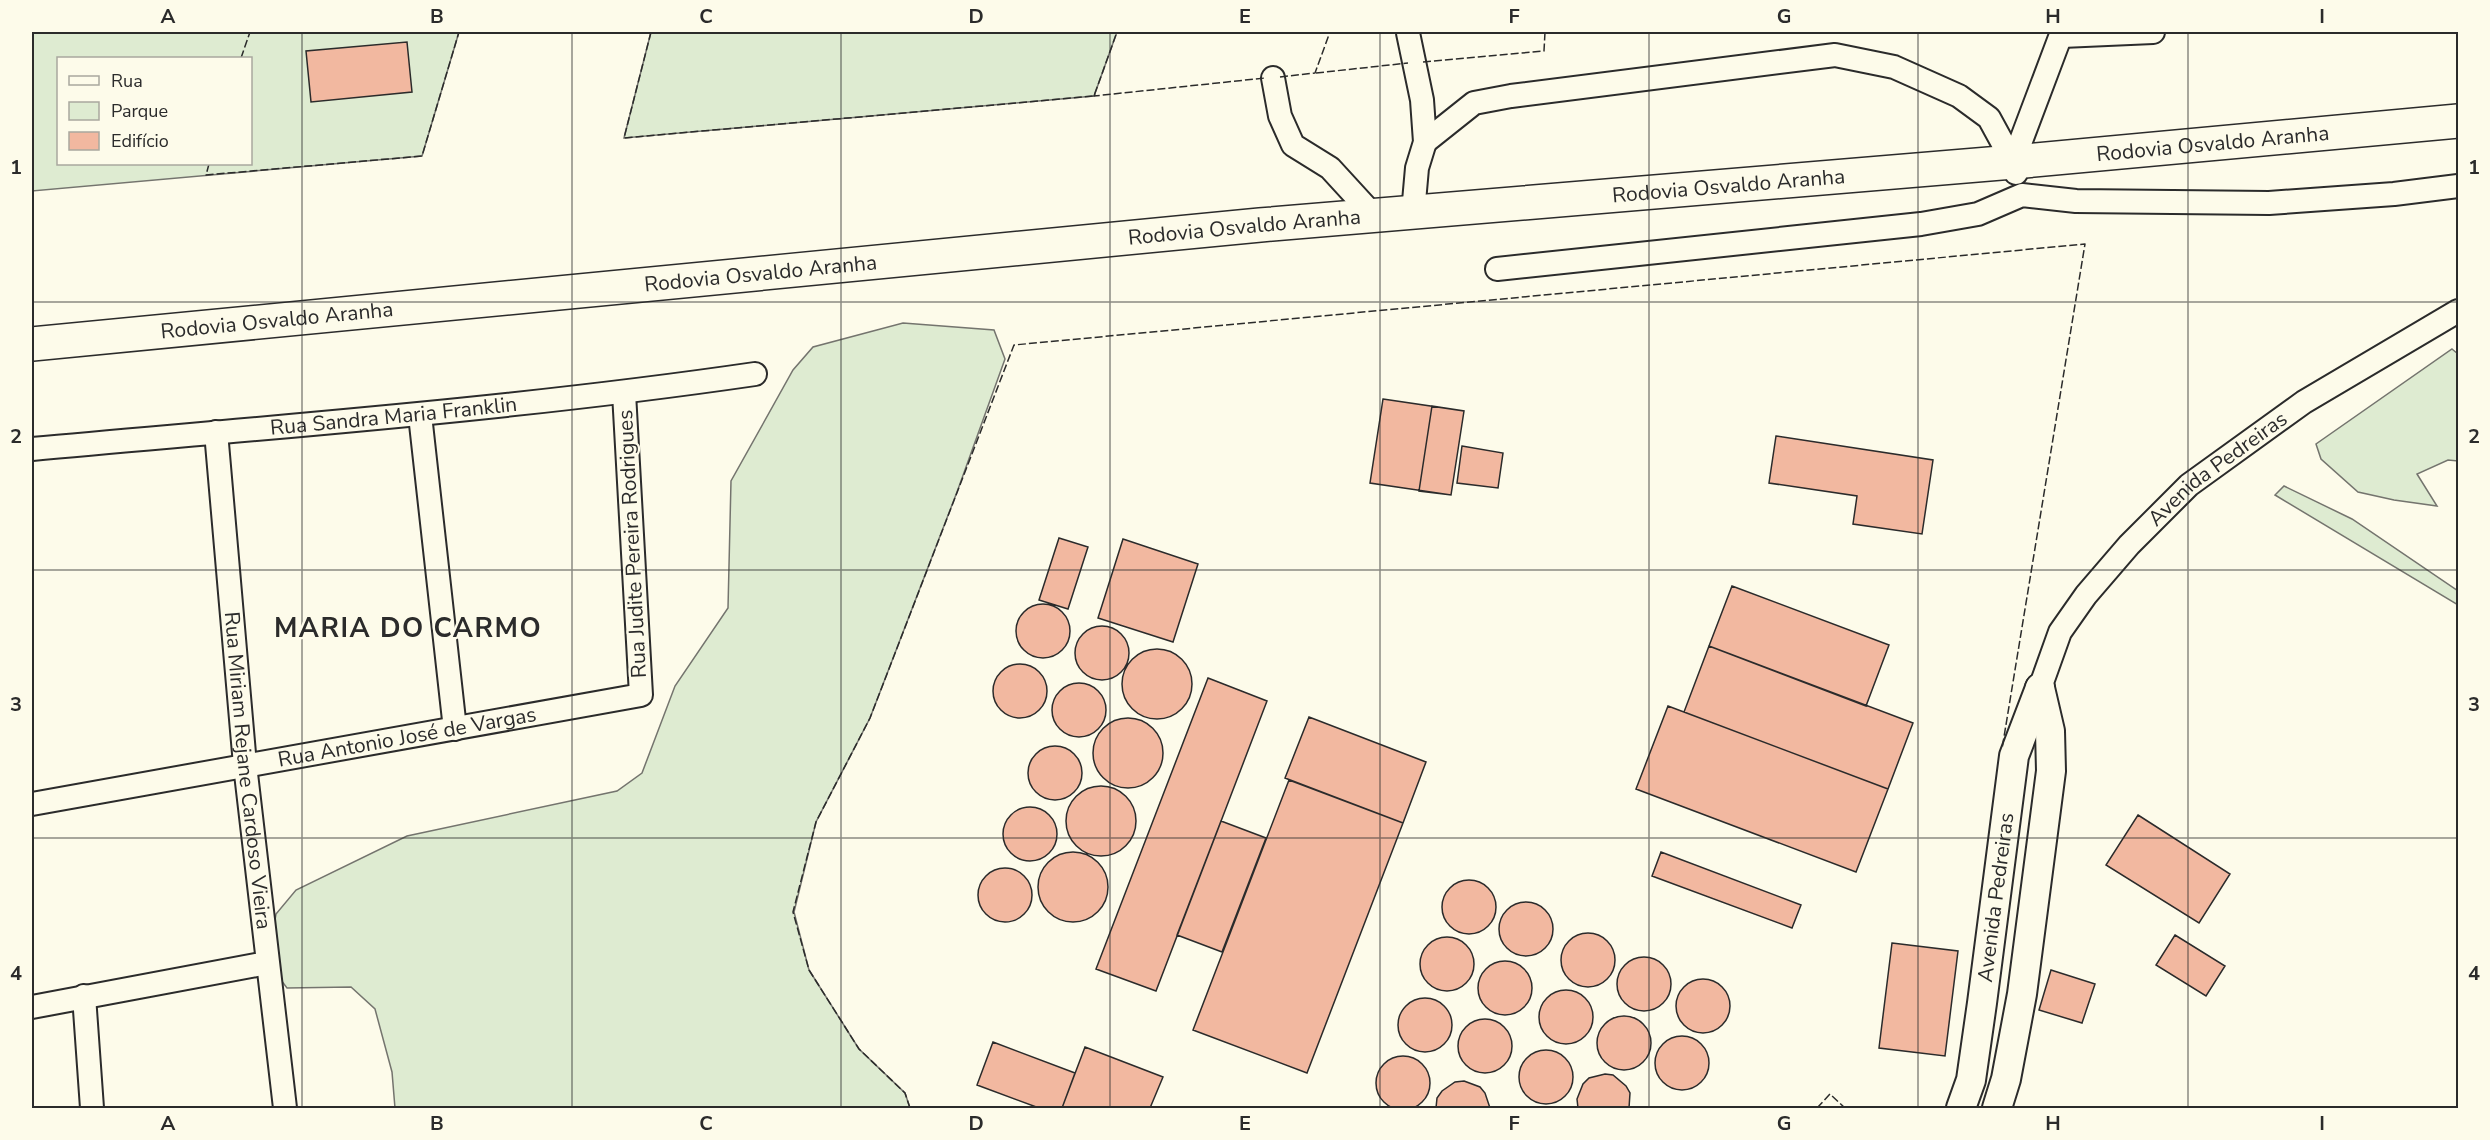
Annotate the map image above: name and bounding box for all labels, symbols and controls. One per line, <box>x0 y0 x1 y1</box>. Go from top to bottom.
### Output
text: A <box>161 3 176 30</box>
text: B <box>430 3 444 30</box>
text: C <box>699 3 713 30</box>
text: D <box>968 3 984 30</box>
text: E <box>1239 3 1251 30</box>
text: F <box>1508 3 1520 30</box>
text: G <box>1777 3 1791 30</box>
text: H <box>2045 3 2061 30</box>
text: I <box>2319 3 2325 30</box>
legend <box>57 57 252 165</box>
text: Rua <box>111 69 143 93</box>
text: Parque <box>111 99 168 123</box>
street label: Rodovia Osvaldo Aranha <box>2095 119 2330 168</box>
text: Edifício <box>111 129 169 153</box>
text: 1 <box>10 154 22 181</box>
text: 1 <box>2468 154 2480 181</box>
street label: Rodovia Osvaldo Aranha <box>1611 162 1846 209</box>
street label: Rodovia Osvaldo Aranha <box>1127 203 1362 252</box>
street label: Rodovia Osvaldo Aranha <box>643 248 878 299</box>
street label: Rodovia Osvaldo Aranha <box>159 295 394 345</box>
street label: Rua Sandra Maria Franklin <box>269 390 518 442</box>
street label: Avenida Pedreiras <box>2142 405 2293 532</box>
street label: Rua Judite Pereira Rodrigues <box>611 409 653 679</box>
text: 2 <box>10 423 22 450</box>
text: 2 <box>2468 423 2480 450</box>
street label: Rua Miriam Rejane Cardoso Vieira <box>218 610 278 931</box>
district label: MARIA DO CARMO <box>274 610 542 647</box>
text: 3 <box>10 691 22 718</box>
text: 3 <box>2468 691 2480 718</box>
street label: Rua Antonio José de Vargas <box>276 700 538 774</box>
street label: Avenida Pedreiras <box>1971 811 2021 984</box>
text: 4 <box>10 960 22 987</box>
text: 4 <box>2468 960 2480 987</box>
text: A <box>161 1110 176 1137</box>
text: B <box>430 1110 444 1137</box>
text: C <box>699 1110 713 1137</box>
text: D <box>968 1110 984 1137</box>
text: E <box>1239 1110 1251 1137</box>
text: F <box>1508 1110 1520 1137</box>
text: G <box>1777 1110 1791 1137</box>
text: H <box>2045 1110 2061 1137</box>
text: I <box>2319 1110 2325 1137</box>

